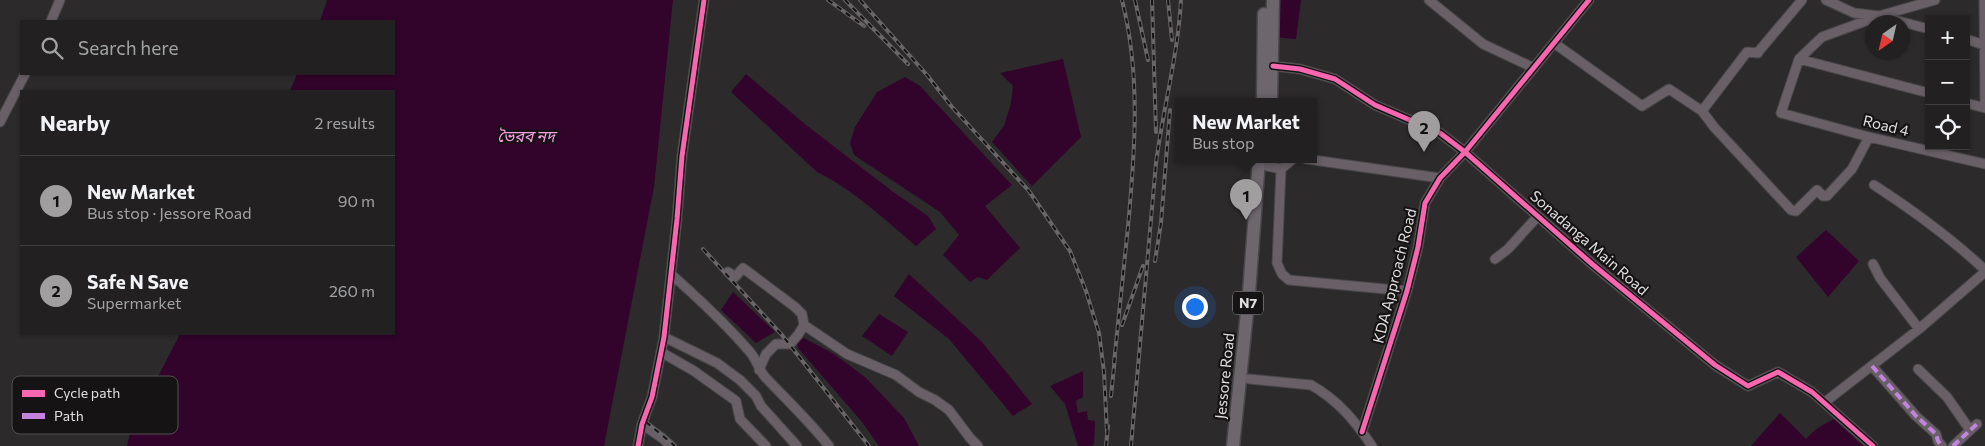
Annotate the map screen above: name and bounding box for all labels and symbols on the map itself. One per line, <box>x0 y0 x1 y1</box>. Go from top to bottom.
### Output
north arrow <box>1865 15 1910 60</box>
pin: 2 <box>1408 111 1440 152</box>
street label: Road 4 <box>1861 111 1911 139</box>
water label: ভৈরব নদ <box>497 126 558 145</box>
pin: 1 <box>1230 179 1262 220</box>
street label: Sonadanga Main Road <box>1527 186 1652 298</box>
street label: KDA Approach Road <box>1369 206 1420 345</box>
road number: N7 <box>1233 292 1263 314</box>
your location <box>1182 294 1208 320</box>
street label: Jessore Road <box>1211 332 1237 420</box>
legend <box>12 376 178 434</box>
text: Cycle path <box>54 384 120 401</box>
text: Path <box>54 407 84 424</box>

